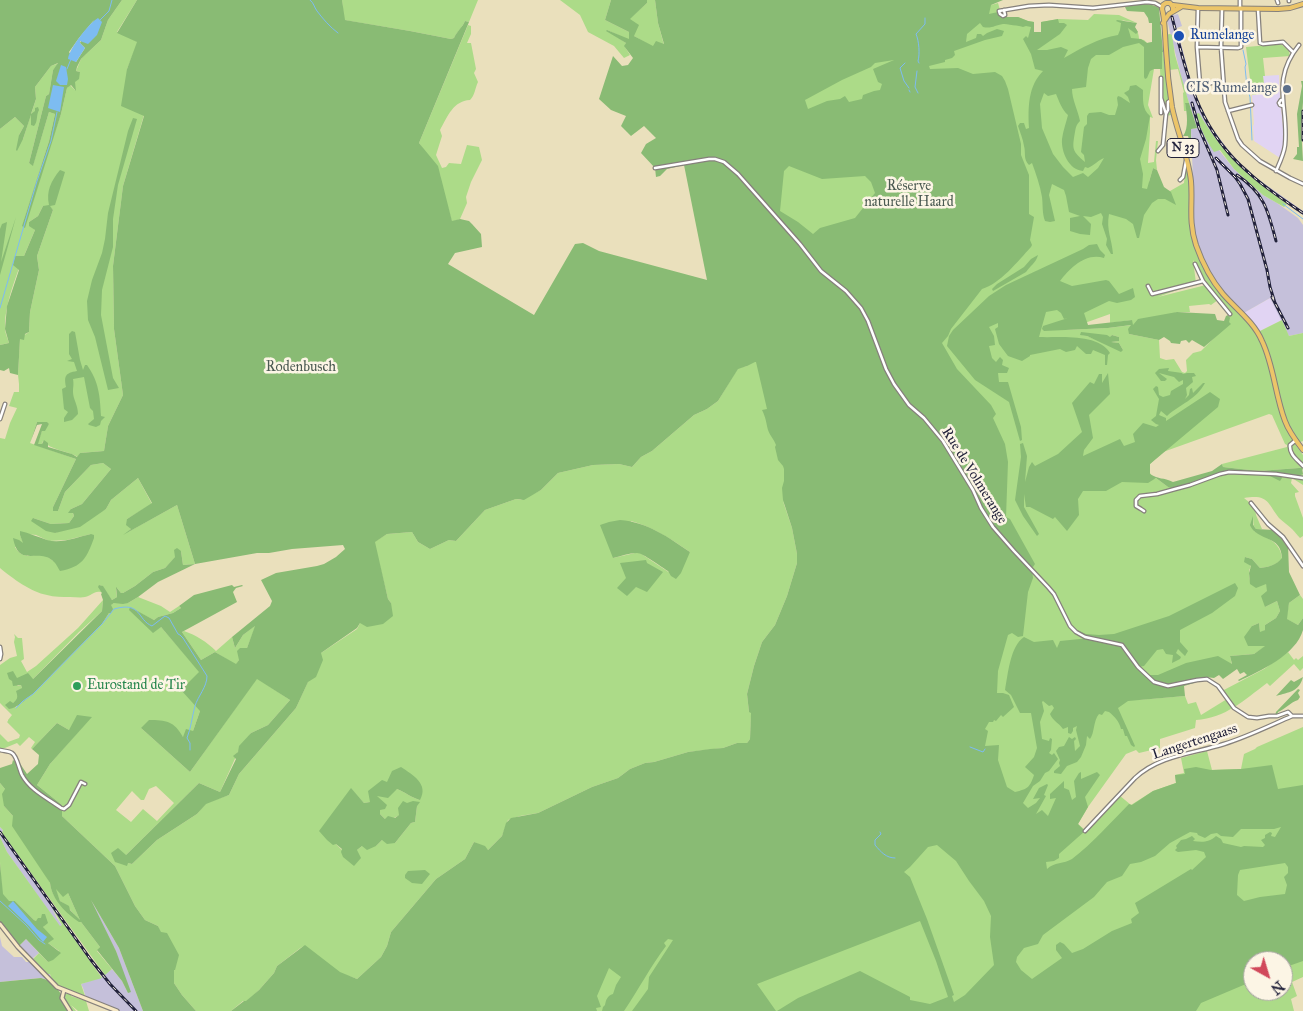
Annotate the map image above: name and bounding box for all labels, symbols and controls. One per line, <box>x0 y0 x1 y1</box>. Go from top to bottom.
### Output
place label: Rumelange <box>1190 28 1254 44</box>
marker: Rumelange <box>1172 29 1186 43</box>
place label: CIS Rumelange <box>1186 81 1277 97</box>
marker: CIS Rumelange <box>1281 83 1293 95</box>
road number: N 33 <box>1167 138 1199 158</box>
park label: Réserve naturelle Haard <box>864 179 954 212</box>
park label: Rodenbusch <box>266 360 336 376</box>
street label: Rue de Volmerange <box>938 425 1010 527</box>
place label: Eurostand de Tir <box>87 678 185 694</box>
marker: Eurostand de Tir <box>71 680 83 692</box>
street label: Langertengaass <box>1150 720 1240 764</box>
north arrow <box>1243 951 1293 1001</box>
text: N <box>1267 977 1287 998</box>

